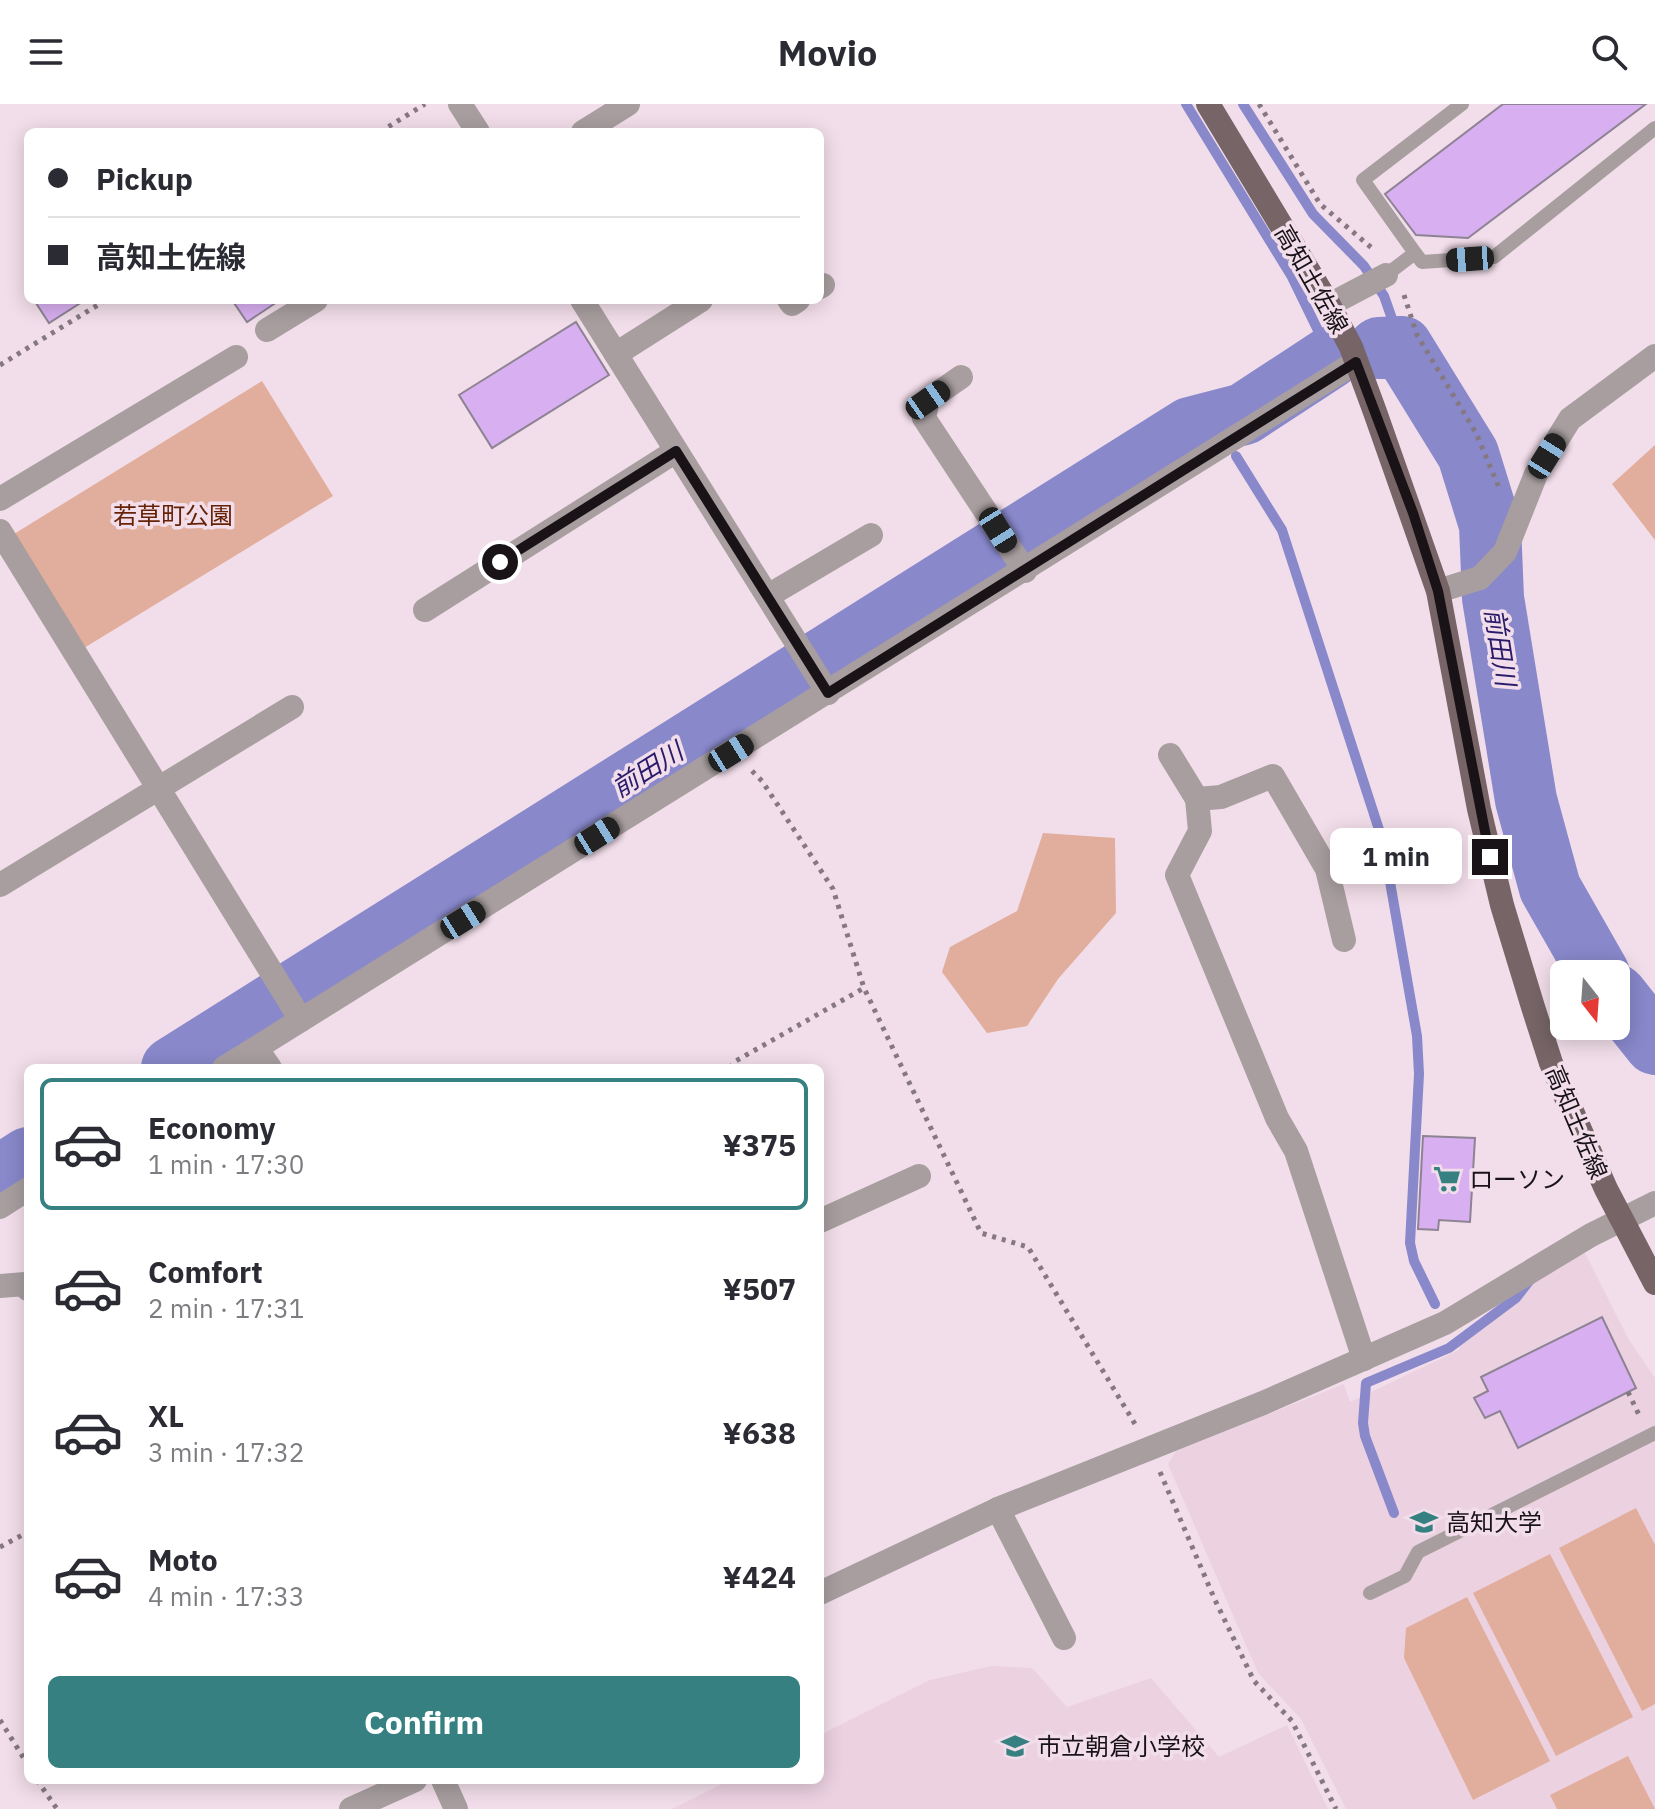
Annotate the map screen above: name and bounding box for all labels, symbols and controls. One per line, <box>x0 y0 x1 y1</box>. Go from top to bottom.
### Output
text: Movio <box>778 29 877 76</box>
icon: menu <box>24 30 68 74</box>
icon: search <box>1587 30 1631 74</box>
text: Pickup <box>96 159 193 198</box>
street label: 高知土佐線 <box>1268 219 1356 339</box>
text: 高知土佐線 <box>96 237 246 276</box>
car <box>1445 245 1495 273</box>
car <box>901 376 955 424</box>
car <box>1524 429 1570 483</box>
park label: 若草町公園 <box>113 499 233 531</box>
car <box>975 503 1021 557</box>
route start <box>482 544 518 580</box>
water label: 前田川 <box>1478 606 1524 691</box>
car <box>704 730 758 776</box>
water label: 前田川 <box>605 732 692 804</box>
car <box>570 813 624 859</box>
callout: 1 min <box>1330 829 1462 885</box>
text: 1 min <box>1362 839 1430 873</box>
route end <box>1472 839 1508 875</box>
car <box>436 897 490 943</box>
north arrow <box>1550 960 1630 1040</box>
map controls <box>1550 960 1630 1040</box>
street label: 高知土佐線 <box>1539 1061 1615 1183</box>
icon: car <box>52 1108 124 1180</box>
text: Economy <box>148 1108 276 1147</box>
text: ¥375 <box>723 1125 796 1164</box>
text: 1 min · 17:30 <box>148 1147 304 1181</box>
place label: ローソン <box>1469 1163 1565 1195</box>
supermarket icon: ローソン <box>1432 1164 1462 1194</box>
icon: car <box>52 1252 124 1324</box>
text: Comfort <box>148 1252 263 1291</box>
text: ¥507 <box>723 1269 796 1308</box>
text: 2 min · 17:31 <box>148 1291 304 1325</box>
icon: car <box>52 1396 124 1468</box>
text: XL <box>148 1396 184 1435</box>
text: ¥638 <box>723 1413 796 1452</box>
text: 3 min · 17:32 <box>148 1435 304 1469</box>
place label: 高知大学 <box>1446 1506 1542 1538</box>
school or university icon: 高知大学 <box>1409 1507 1439 1537</box>
icon: car <box>52 1540 124 1612</box>
text: Moto <box>148 1540 218 1579</box>
text: ¥424 <box>723 1557 796 1596</box>
text: 4 min · 17:33 <box>148 1579 304 1613</box>
button: Confirm <box>48 1676 800 1768</box>
place label: 市立朝倉小学校 <box>1037 1730 1205 1762</box>
school or university icon: 市立朝倉小学校 <box>1000 1731 1030 1761</box>

